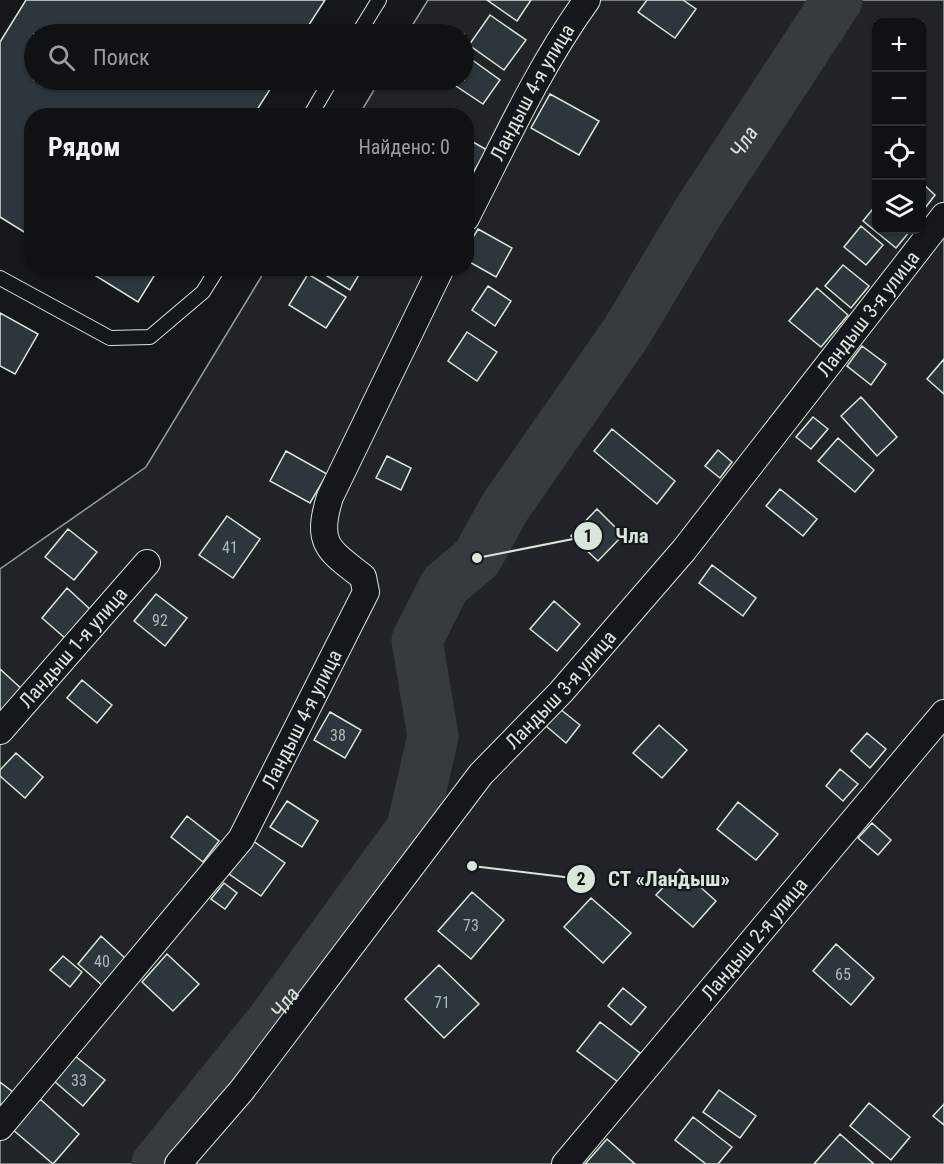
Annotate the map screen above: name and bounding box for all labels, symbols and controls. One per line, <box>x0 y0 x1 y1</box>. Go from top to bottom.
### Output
map controls <box>872 18 926 234</box>
button: + <box>872 18 926 72</box>
street label: Ландыш 4-я улица <box>485 19 579 165</box>
search box <box>24 24 474 90</box>
icon: search <box>45 41 78 74</box>
text: Поиск <box>93 45 150 70</box>
button: − <box>872 72 926 126</box>
water label: Чла <box>725 122 763 162</box>
button: locate <box>872 126 926 180</box>
text: Рядом <box>48 132 120 162</box>
text: Найдено: 0 <box>358 135 450 159</box>
button: layers <box>872 180 926 234</box>
street label: Ландыш 3-я улица <box>812 246 924 381</box>
callout: Чла <box>573 516 660 555</box>
text: Чла <box>615 524 649 548</box>
text: 1 <box>583 525 593 546</box>
house number: 41 <box>222 538 238 557</box>
street label: Ландыш 1-я улица <box>14 582 132 713</box>
house number: 92 <box>152 611 168 630</box>
street label: Ландыш 3-я улица <box>500 625 621 754</box>
street label: Ландыш 4-я улица <box>257 645 347 793</box>
house number: 38 <box>330 726 346 745</box>
callout: СТ «Ландыш» <box>566 859 742 898</box>
text: СТ «Ландыш» <box>608 867 730 891</box>
text: 2 <box>576 868 586 889</box>
street label: Ландыш 2-я улица <box>696 873 812 1005</box>
house number: 73 <box>463 916 479 935</box>
house number: 40 <box>94 952 110 971</box>
house number: 65 <box>835 965 851 984</box>
water label: Чла <box>266 983 304 1023</box>
house number: 71 <box>434 993 450 1012</box>
house number: 33 <box>71 1071 87 1090</box>

